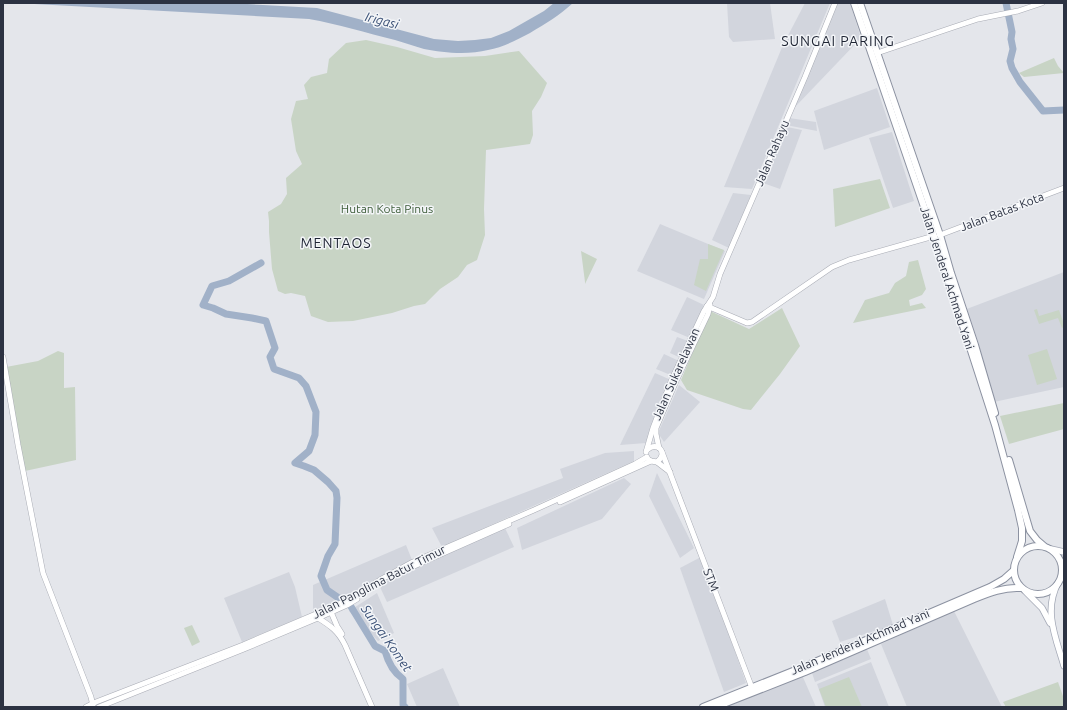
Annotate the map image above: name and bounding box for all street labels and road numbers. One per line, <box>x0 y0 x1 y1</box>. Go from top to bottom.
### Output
street label: Jalan Rahayu <box>752 118 791 188</box>
street label: Jalan Batas Kota <box>958 190 1046 233</box>
street label: Jalan Jenderal Achmad Yani <box>918 205 977 351</box>
street label: Jalan Sukarelawan <box>649 326 702 422</box>
street label: Jalan Panglima Batur Timur <box>310 542 448 621</box>
street label: STM <box>701 567 722 593</box>
street label: Jalan Jenderal Achmad Yani <box>788 606 931 677</box>

